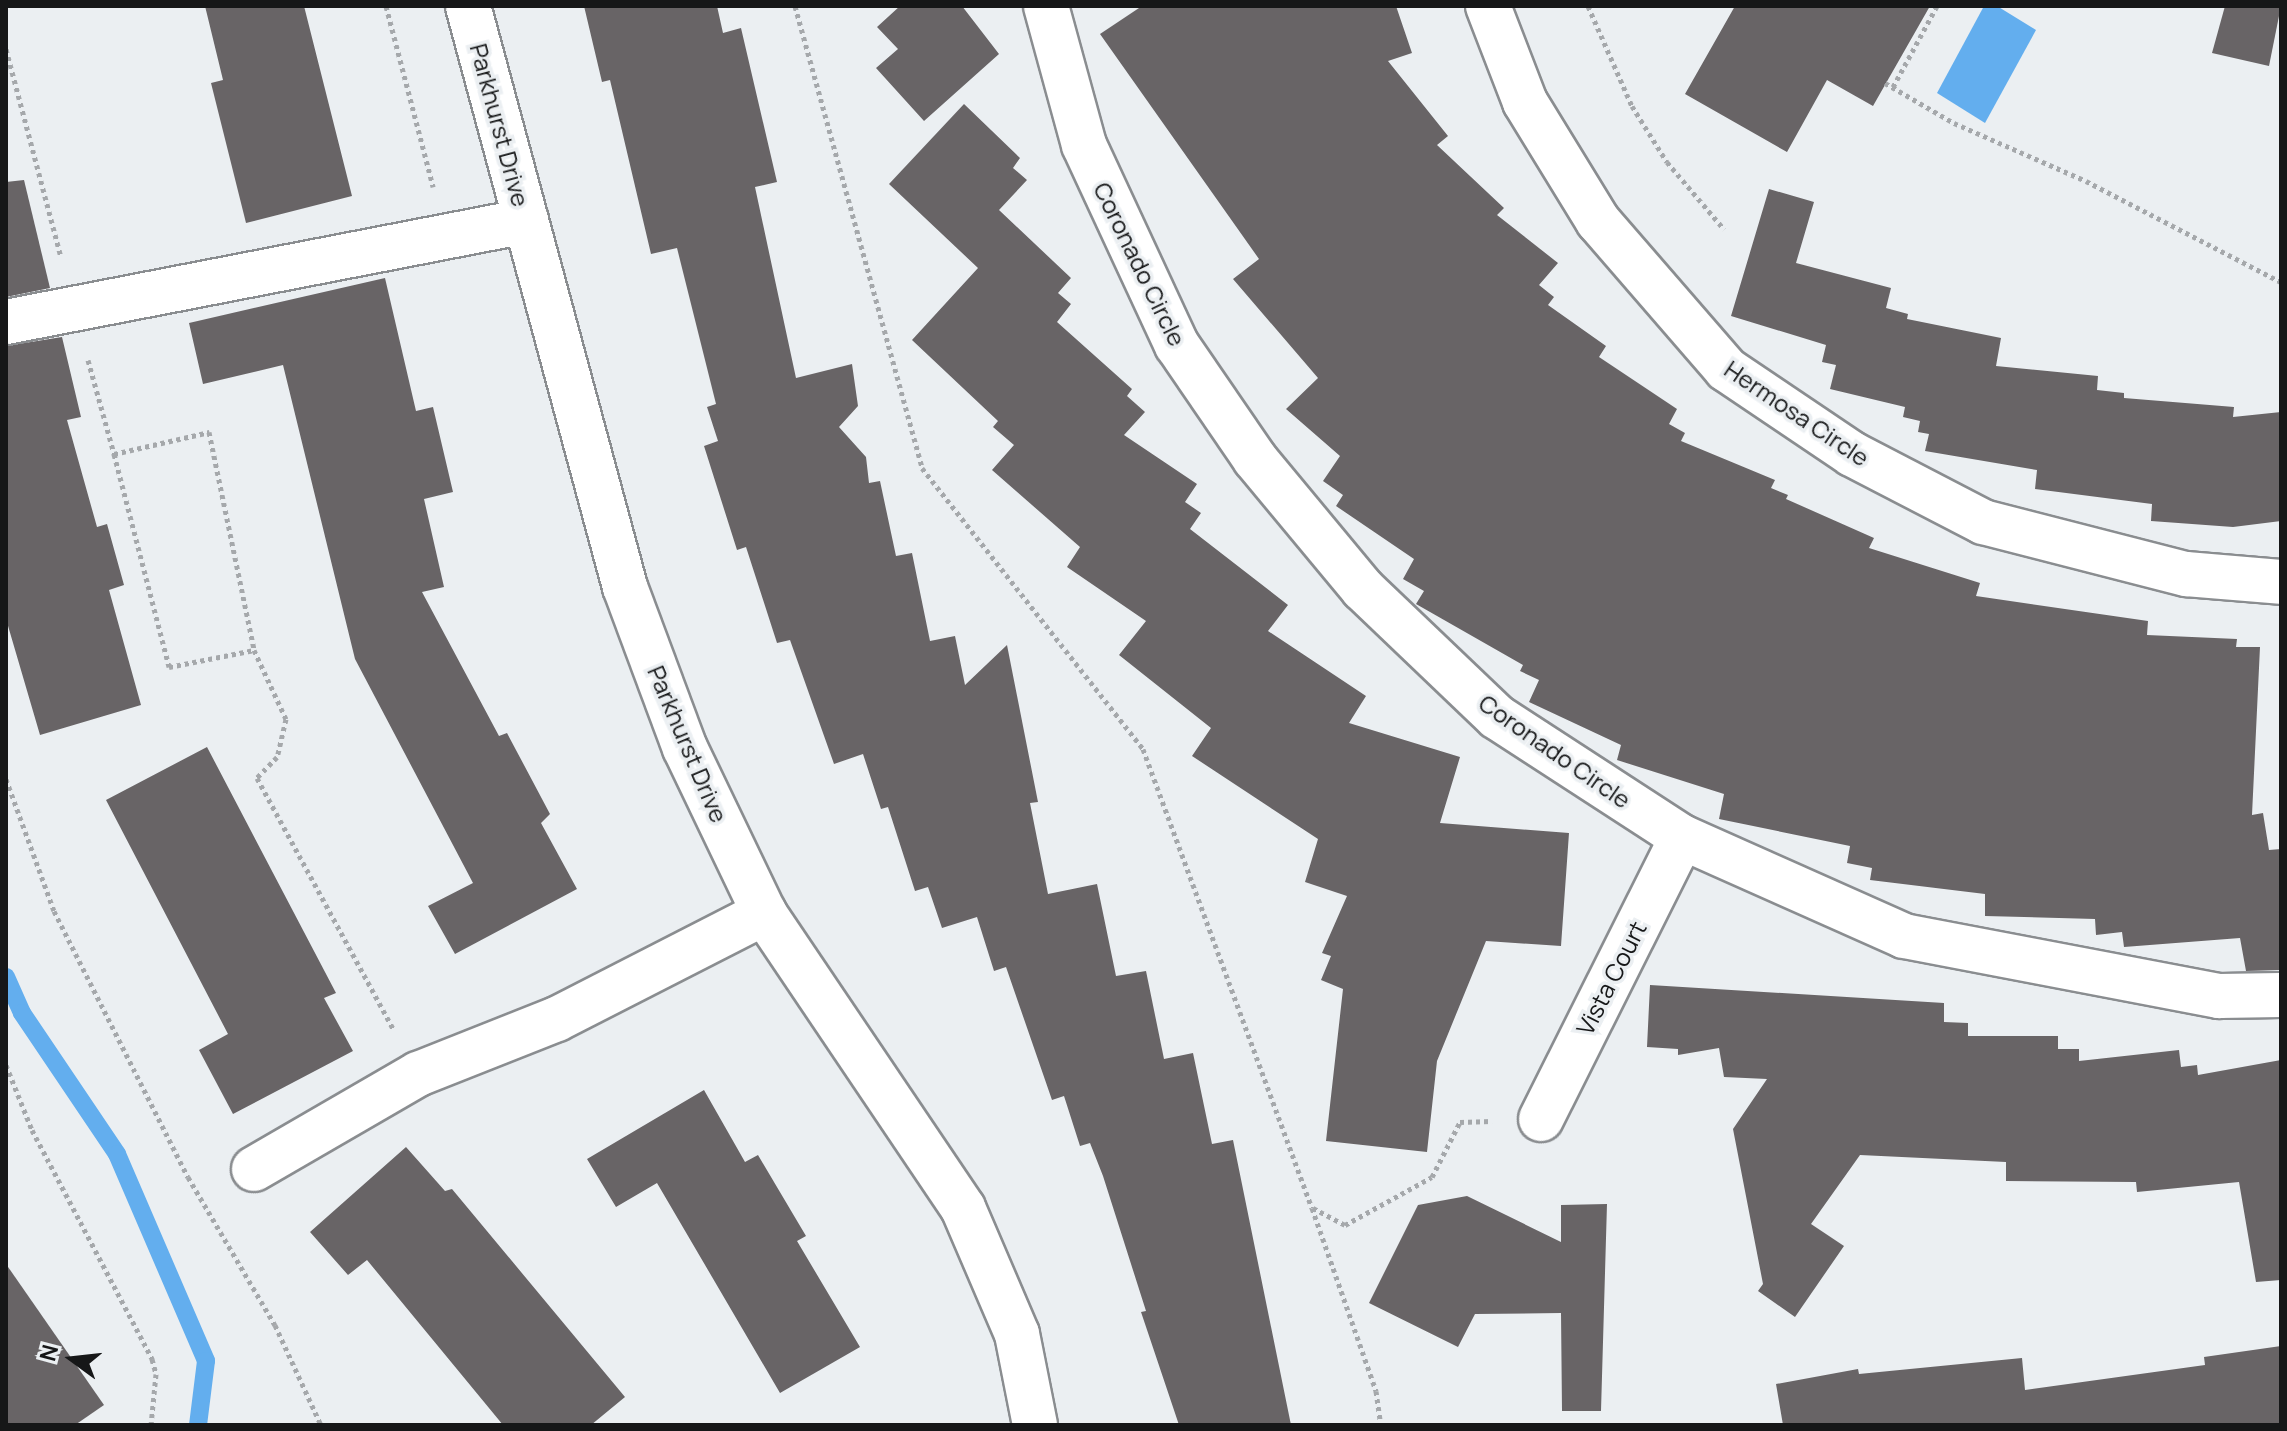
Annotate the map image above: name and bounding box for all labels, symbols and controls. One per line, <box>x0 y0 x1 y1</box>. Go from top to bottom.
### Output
street label: Parkhurst Drive <box>464 40 536 210</box>
street label: Coronado Circle <box>1088 177 1192 351</box>
street label: Hermosa Circle <box>1719 354 1875 472</box>
street label: Parkhurst Drive <box>642 661 734 827</box>
street label: Coronado Circle <box>1474 688 1636 814</box>
street label: Vista Court <box>1570 916 1652 1040</box>
north arrow <box>32 1319 112 1399</box>
text: N <box>32 1341 65 1364</box>

